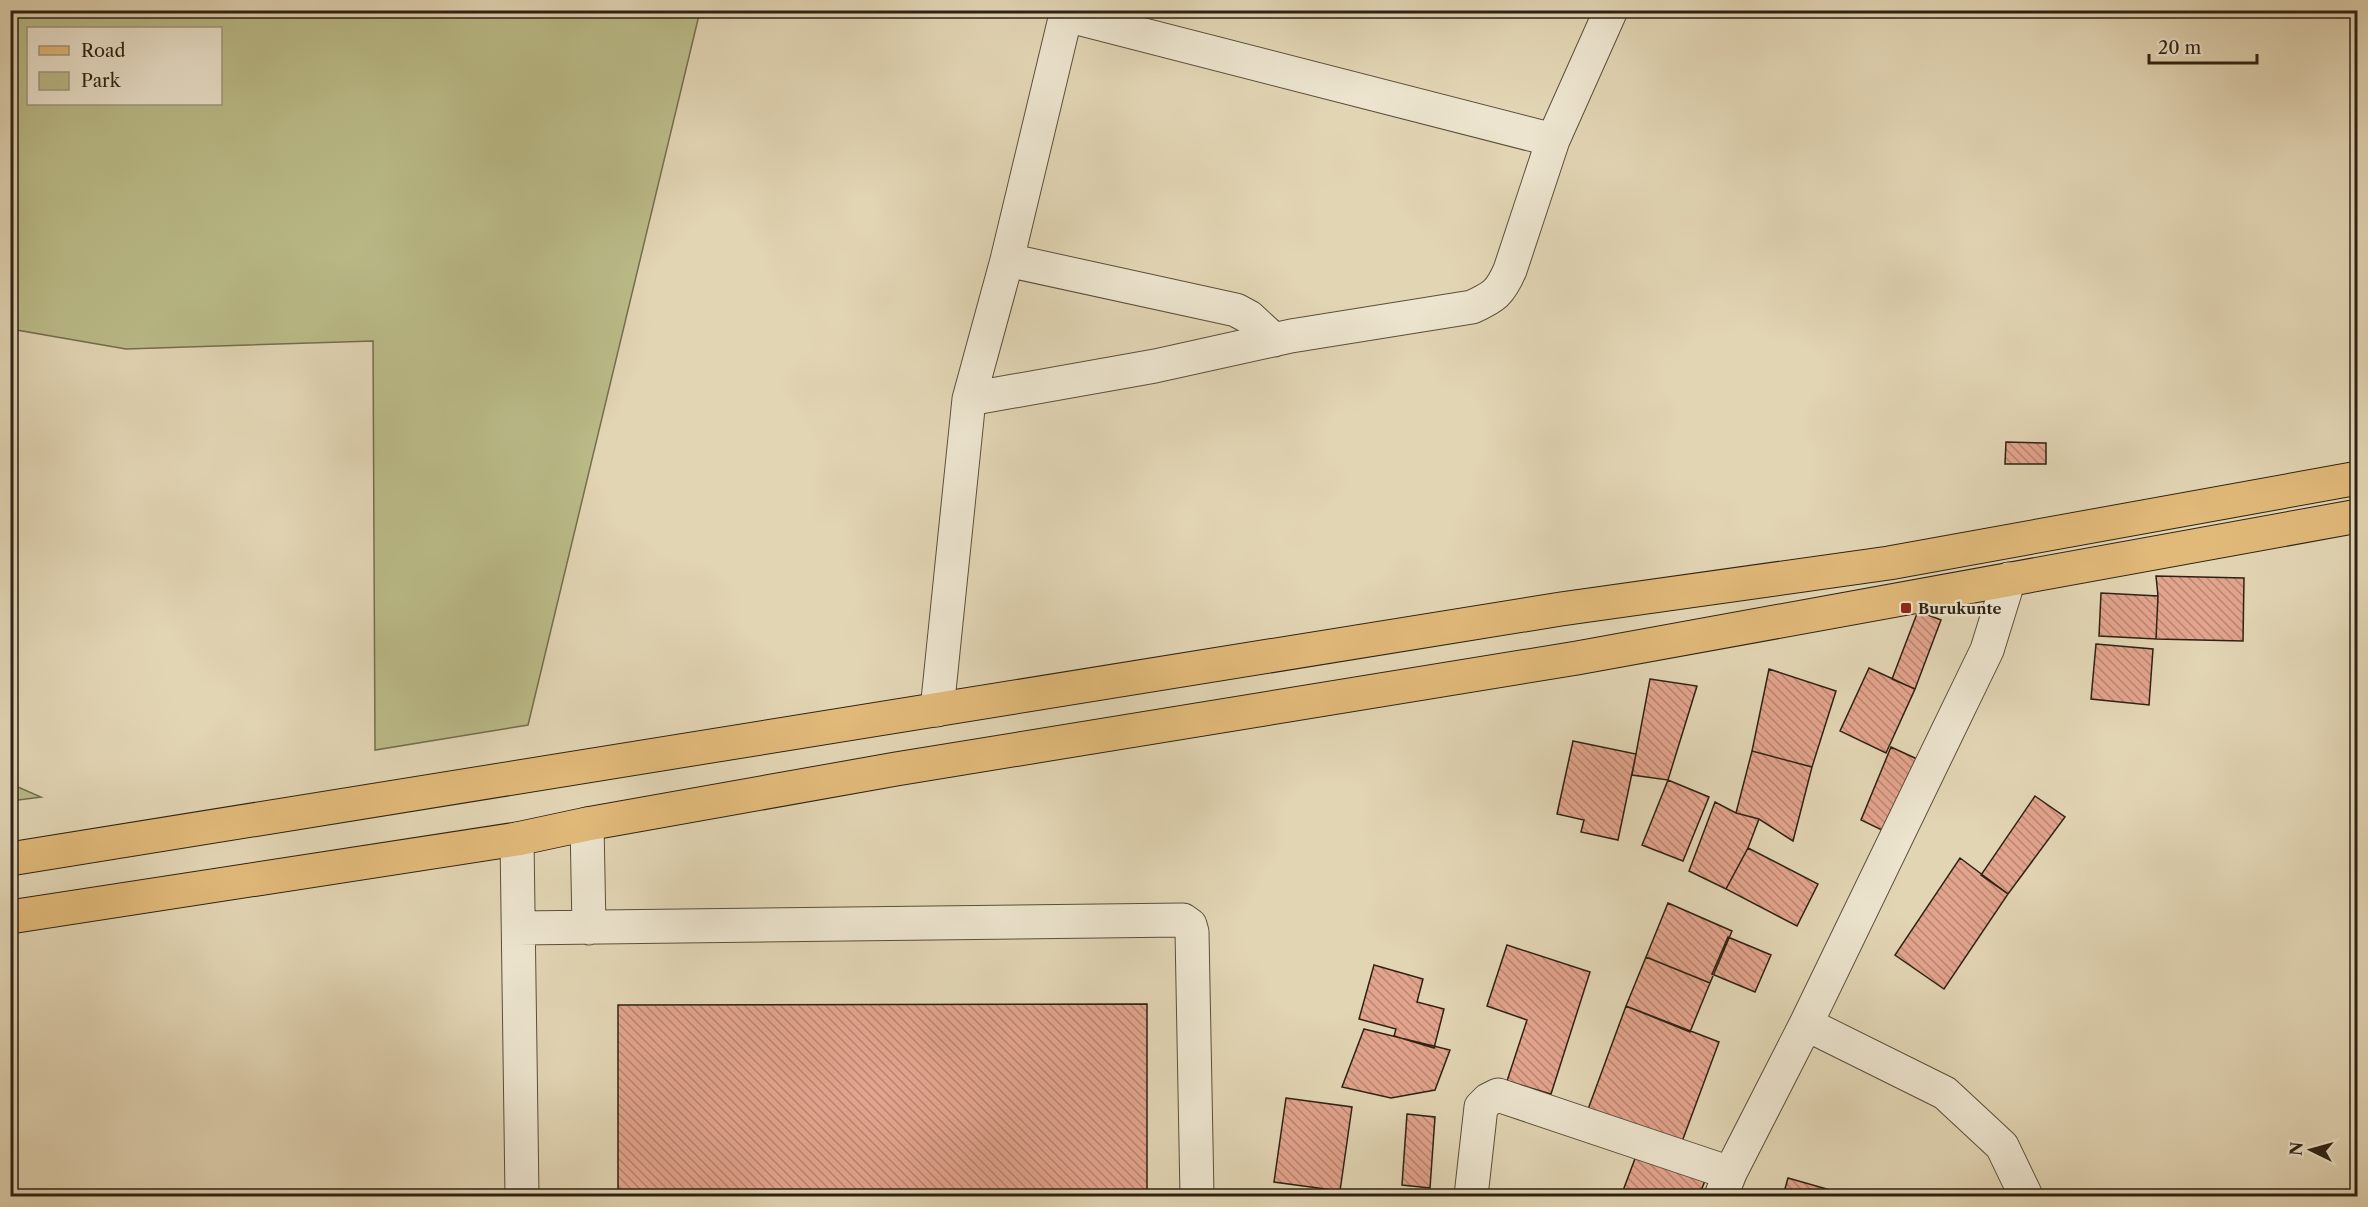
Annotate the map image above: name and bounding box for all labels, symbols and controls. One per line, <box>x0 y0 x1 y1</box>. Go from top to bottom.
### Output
legend <box>27 27 222 105</box>
scale bar <box>2149 27 2257 65</box>
text: 20 m <box>2158 37 2202 59</box>
text: Road <box>81 40 126 62</box>
text: Park <box>81 70 122 92</box>
place label: Burukunte <box>1918 599 2001 618</box>
marker: Burukunte <box>1899 601 1913 615</box>
north arrow <box>2281 1120 2341 1180</box>
text: N <box>2285 1141 2307 1156</box>

